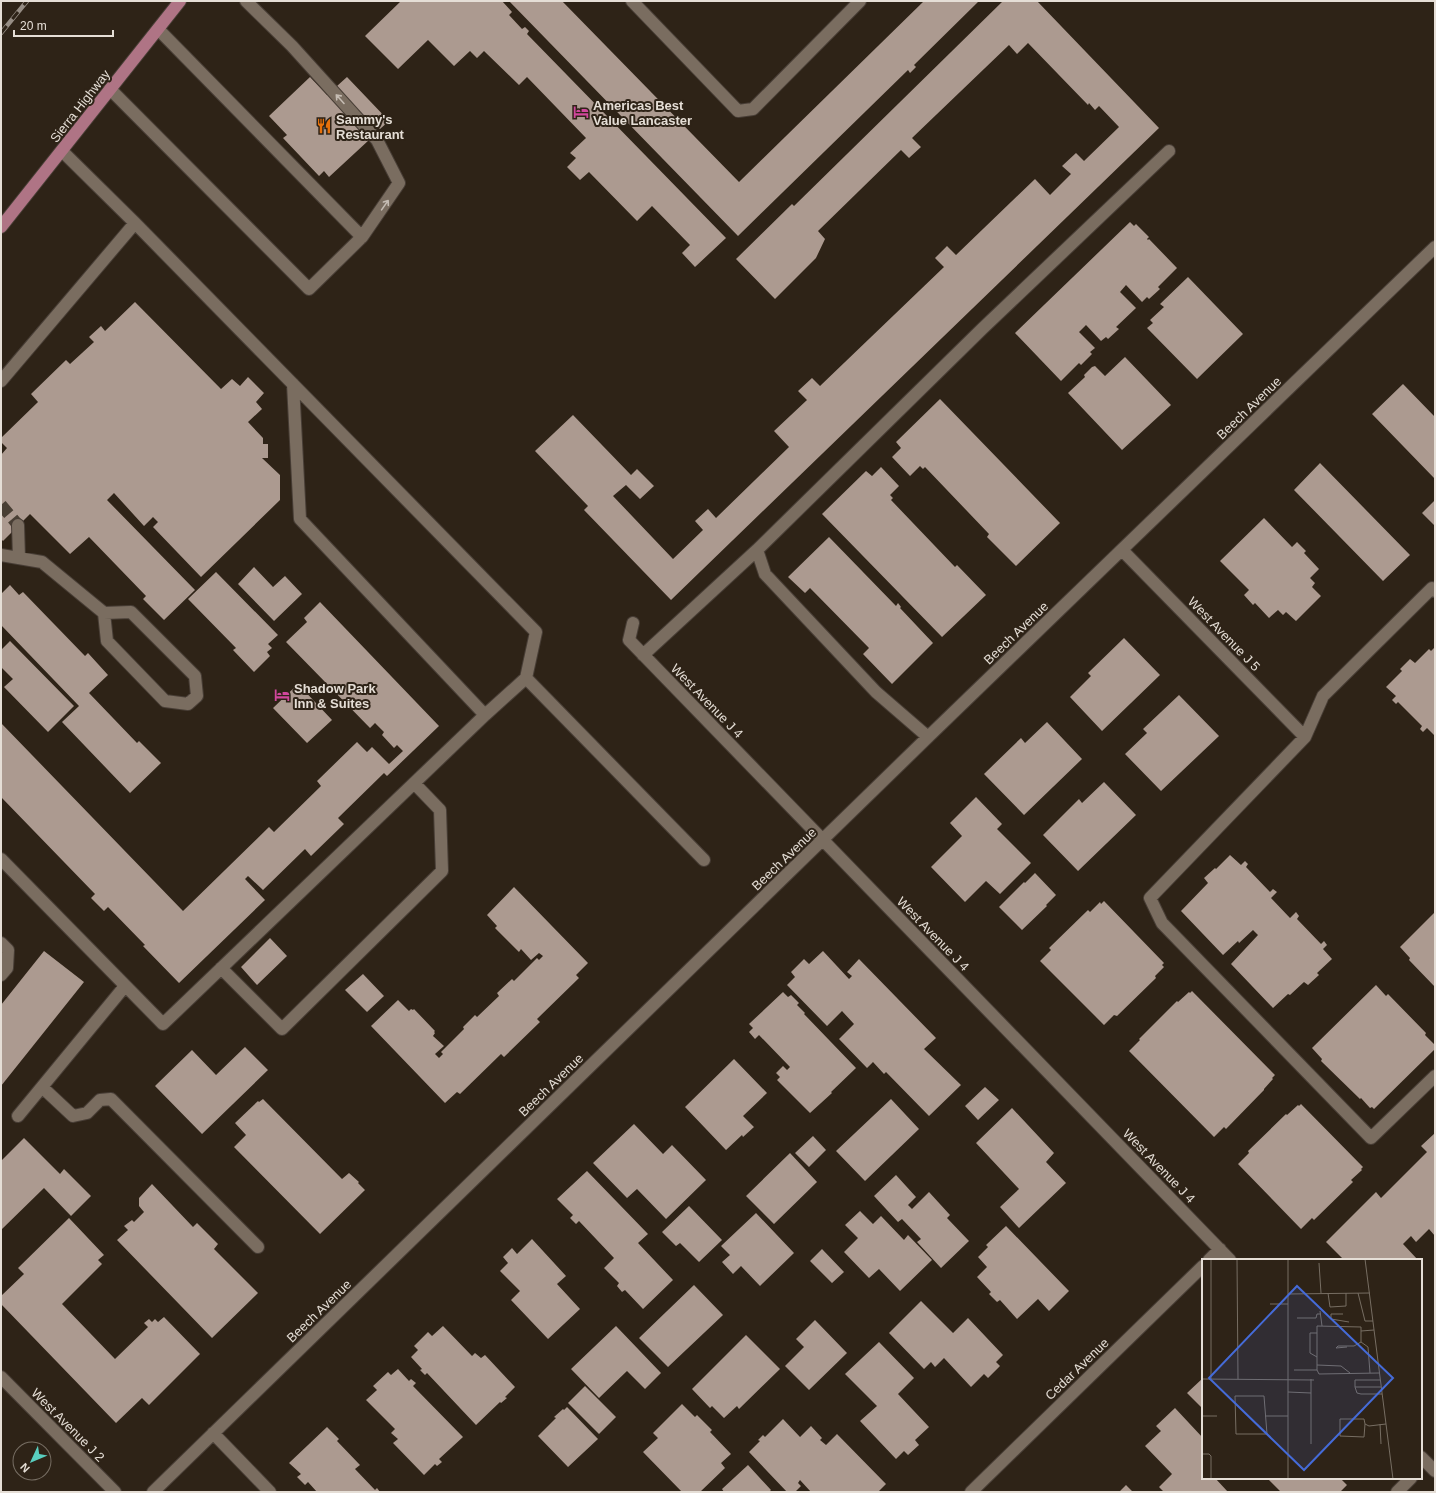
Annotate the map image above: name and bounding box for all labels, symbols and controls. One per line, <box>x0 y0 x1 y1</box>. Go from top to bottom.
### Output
scale bar <box>14 12 113 38</box>
text: 20 m <box>20 19 47 33</box>
street label: Sierra Highway <box>47 66 113 145</box>
one-way arrow <box>335 94 345 104</box>
place label: Americas Best Value Lancaster <box>593 98 692 128</box>
hotel icon: Americas Best Value Lancaster <box>572 103 590 121</box>
place label: Sammy's Restaurant <box>336 112 405 142</box>
restaurant icon: Sammy's Restaurant <box>315 117 333 135</box>
one-way arrow <box>381 199 389 210</box>
street label: Beech Avenue <box>1214 374 1284 442</box>
street label: West Avenue J 5 <box>1185 594 1263 674</box>
street label: Beech Avenue <box>981 599 1051 667</box>
street label: West Avenue J 4 <box>668 661 746 741</box>
place label: Shadow Park Inn & Suites <box>294 681 376 711</box>
hotel icon: Shadow Park Inn & Suites <box>273 686 291 704</box>
street label: Beech Avenue <box>749 825 819 893</box>
street label: West Avenue J 4 <box>894 894 972 974</box>
street label: Beech Avenue <box>516 1051 586 1119</box>
street label: West Avenue J 4 <box>1120 1126 1198 1206</box>
inset map <box>1202 1259 1422 1479</box>
street label: Beech Avenue <box>284 1277 354 1345</box>
street label: Cedar Avenue <box>1042 1335 1112 1403</box>
street label: West Avenue J 2 <box>28 1385 108 1465</box>
north arrow <box>12 1441 52 1481</box>
text: N <box>18 1461 32 1475</box>

